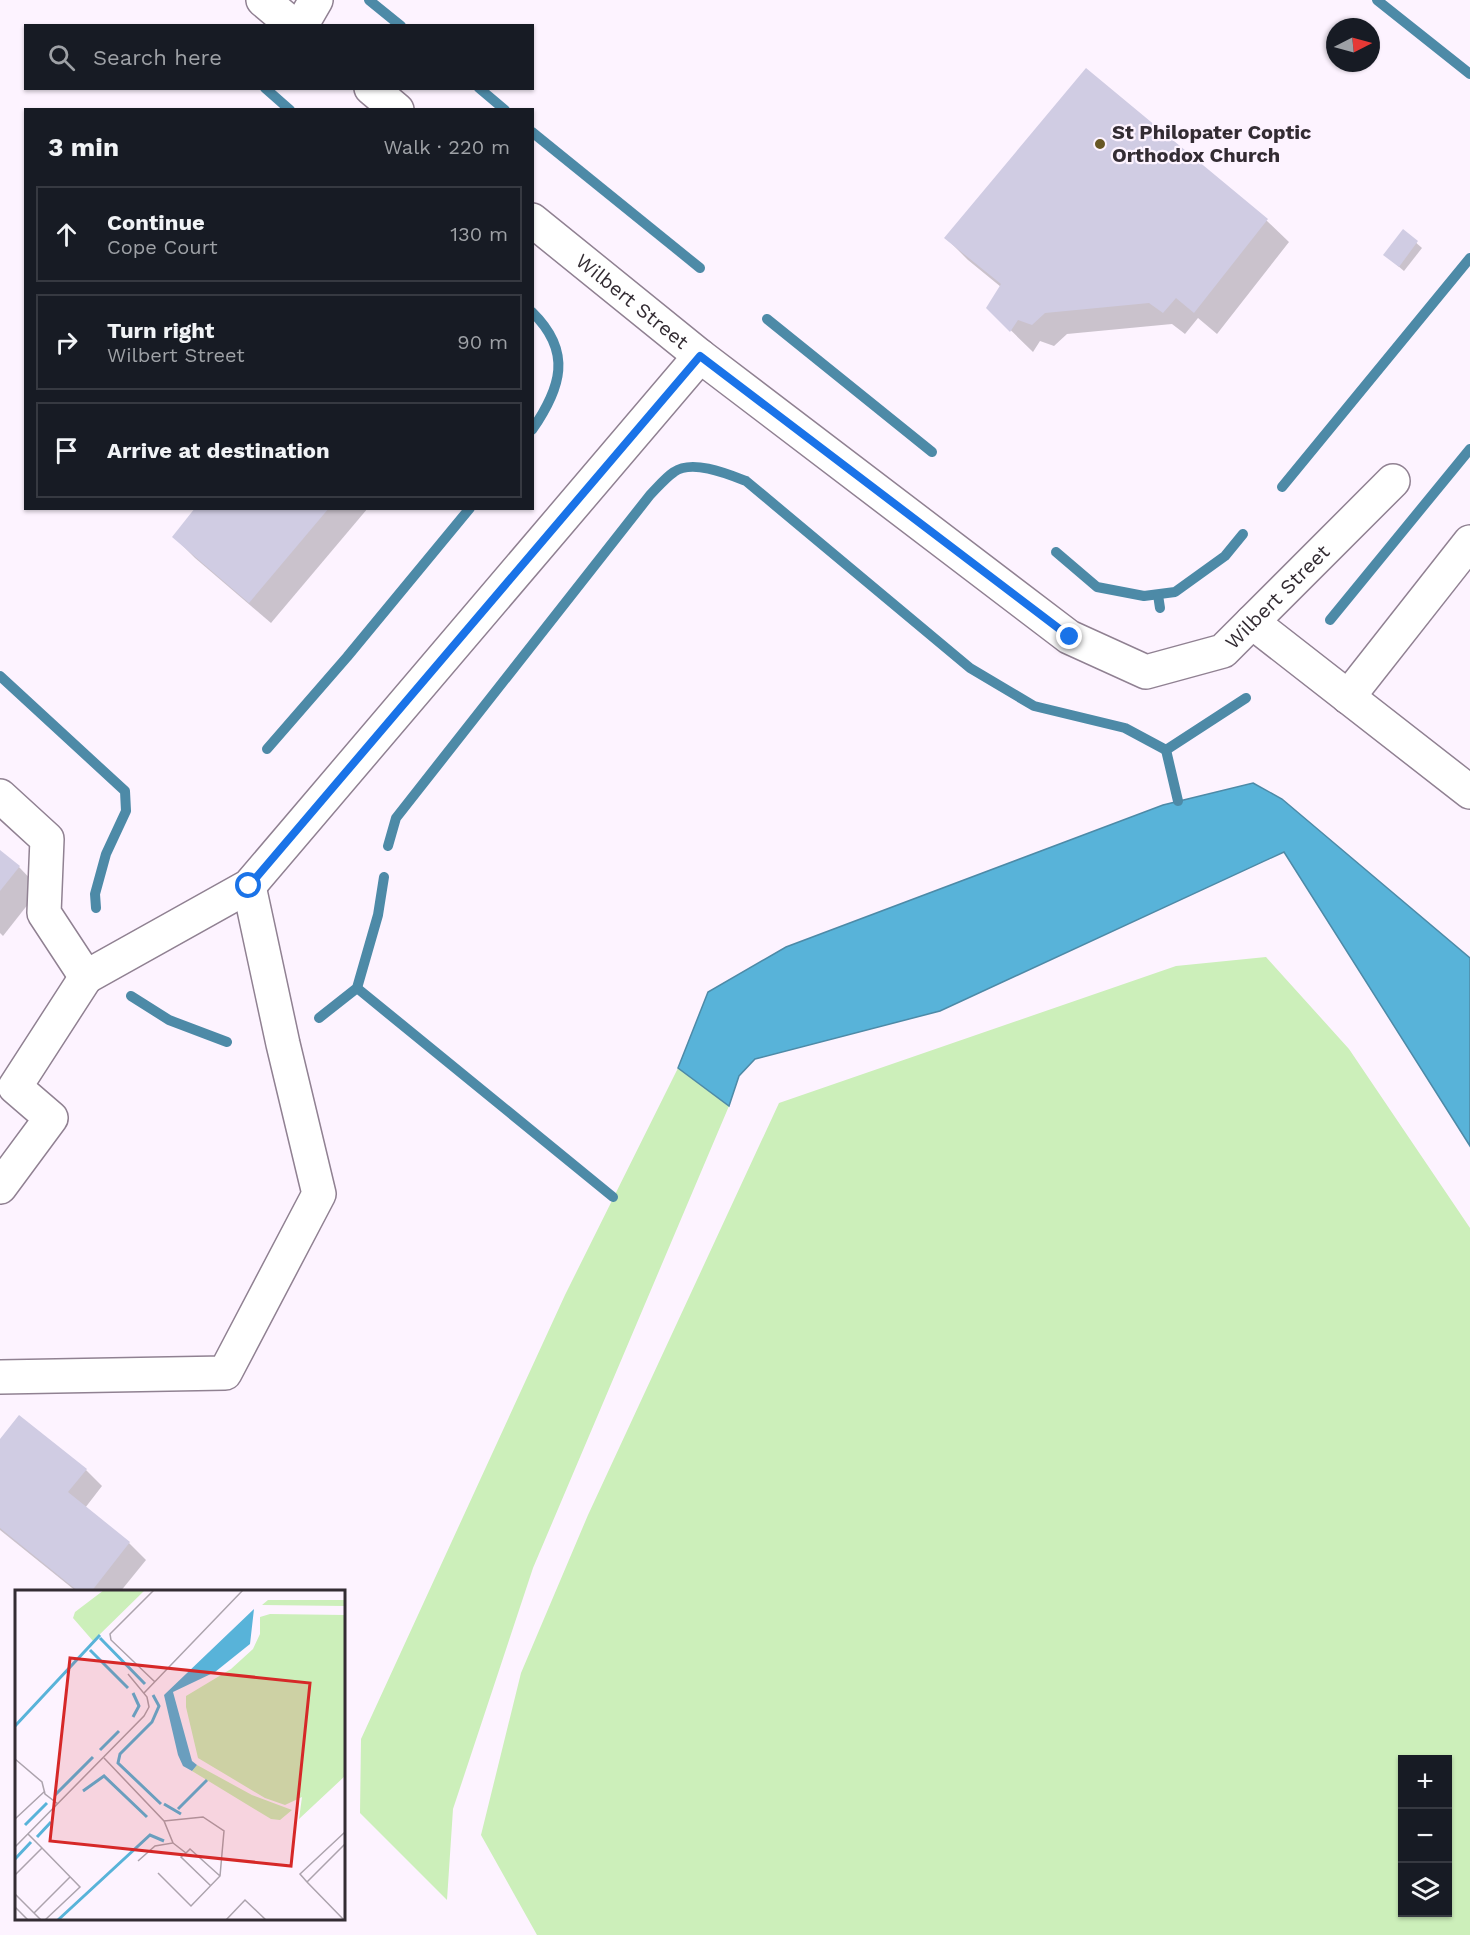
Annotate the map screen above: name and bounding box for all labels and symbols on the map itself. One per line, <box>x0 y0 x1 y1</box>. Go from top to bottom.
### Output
north arrow <box>1326 18 1380 72</box>
place label: St Philopater Coptic Orthodox Church <box>1112 120 1311 167</box>
marker: St Philopater Coptic Orthodox Church <box>1093 137 1107 151</box>
street label: Wilbert Street <box>571 248 694 354</box>
street label: Wilbert Street <box>1220 539 1335 654</box>
route end <box>1056 623 1082 649</box>
route start <box>235 872 261 898</box>
inset map <box>15 1590 345 1920</box>

